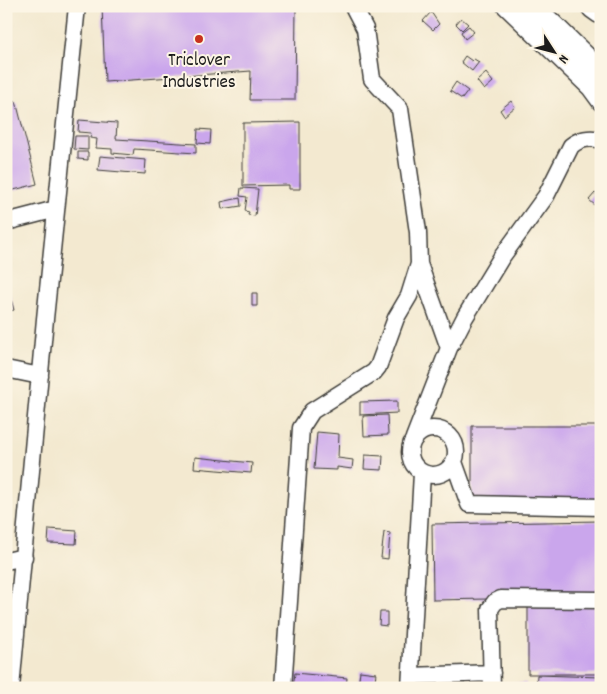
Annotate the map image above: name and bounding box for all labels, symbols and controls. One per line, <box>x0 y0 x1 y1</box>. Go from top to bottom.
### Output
north arrow <box>530 28 580 78</box>
marker: Triclover Industries <box>193 33 205 45</box>
place label: Triclover Industries <box>162 48 236 97</box>
text: N <box>553 50 573 67</box>

